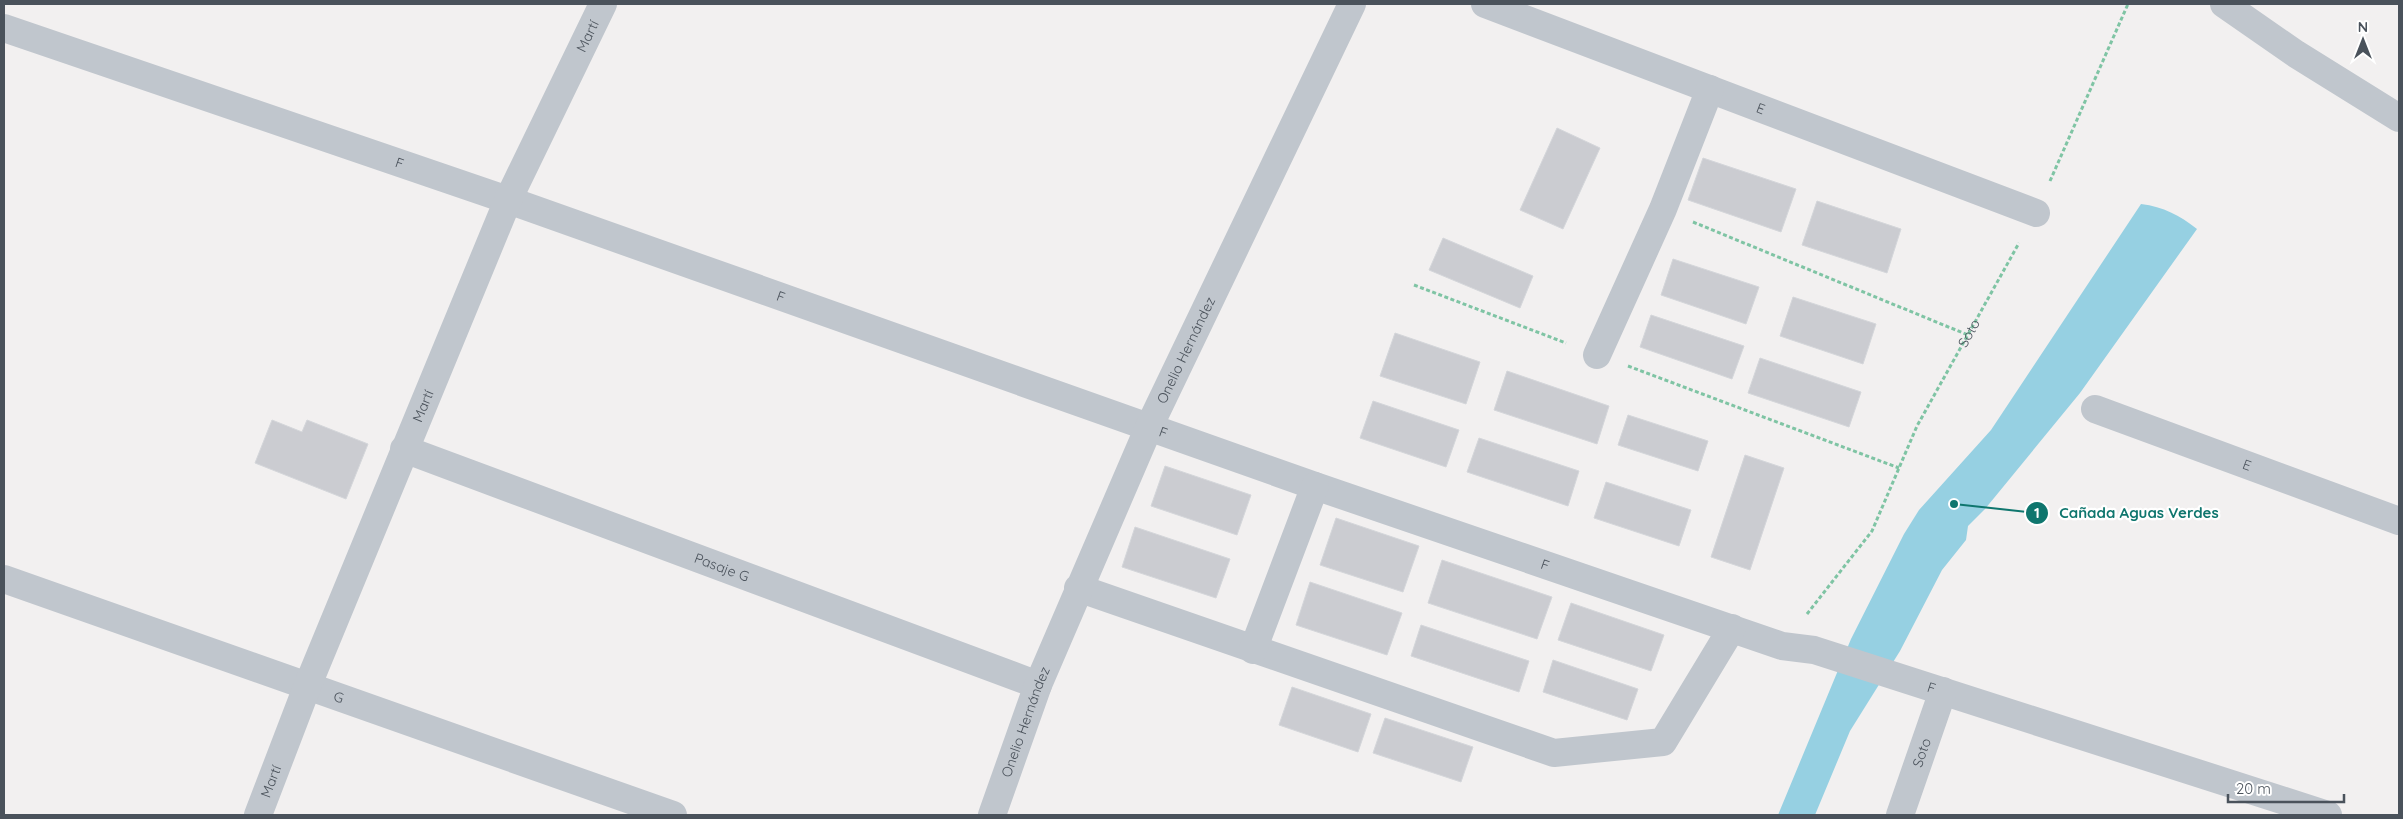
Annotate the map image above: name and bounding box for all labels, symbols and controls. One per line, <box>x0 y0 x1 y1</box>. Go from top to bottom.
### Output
north arrow <box>2338 15 2388 65</box>
street label: Martí <box>572 17 603 55</box>
text: N <box>2358 18 2368 36</box>
street label: E <box>1754 99 1768 118</box>
street label: F <box>393 153 406 173</box>
street label: F <box>774 287 788 307</box>
street label: Onelio Hernández <box>1153 293 1219 407</box>
street label: Soto <box>1954 316 1984 350</box>
street label: Martí <box>408 387 438 425</box>
street label: F <box>1157 423 1170 442</box>
street label: E <box>2240 455 2254 475</box>
callout: Cañada Aguas Verdes <box>2024 498 2229 528</box>
text: 1 <box>2034 503 2040 522</box>
text: Cañada Aguas Verdes <box>2059 503 2219 522</box>
street label: Pasaje G <box>692 549 752 586</box>
street label: F <box>1538 555 1552 575</box>
street label: Onelio Hernández <box>997 663 1054 780</box>
street label: F <box>1925 678 1938 698</box>
street label: G <box>331 687 346 707</box>
street label: Soto <box>1908 736 1935 770</box>
street label: Martí <box>257 763 285 800</box>
scale bar <box>2228 772 2344 804</box>
text: 20 m <box>2236 779 2271 798</box>

